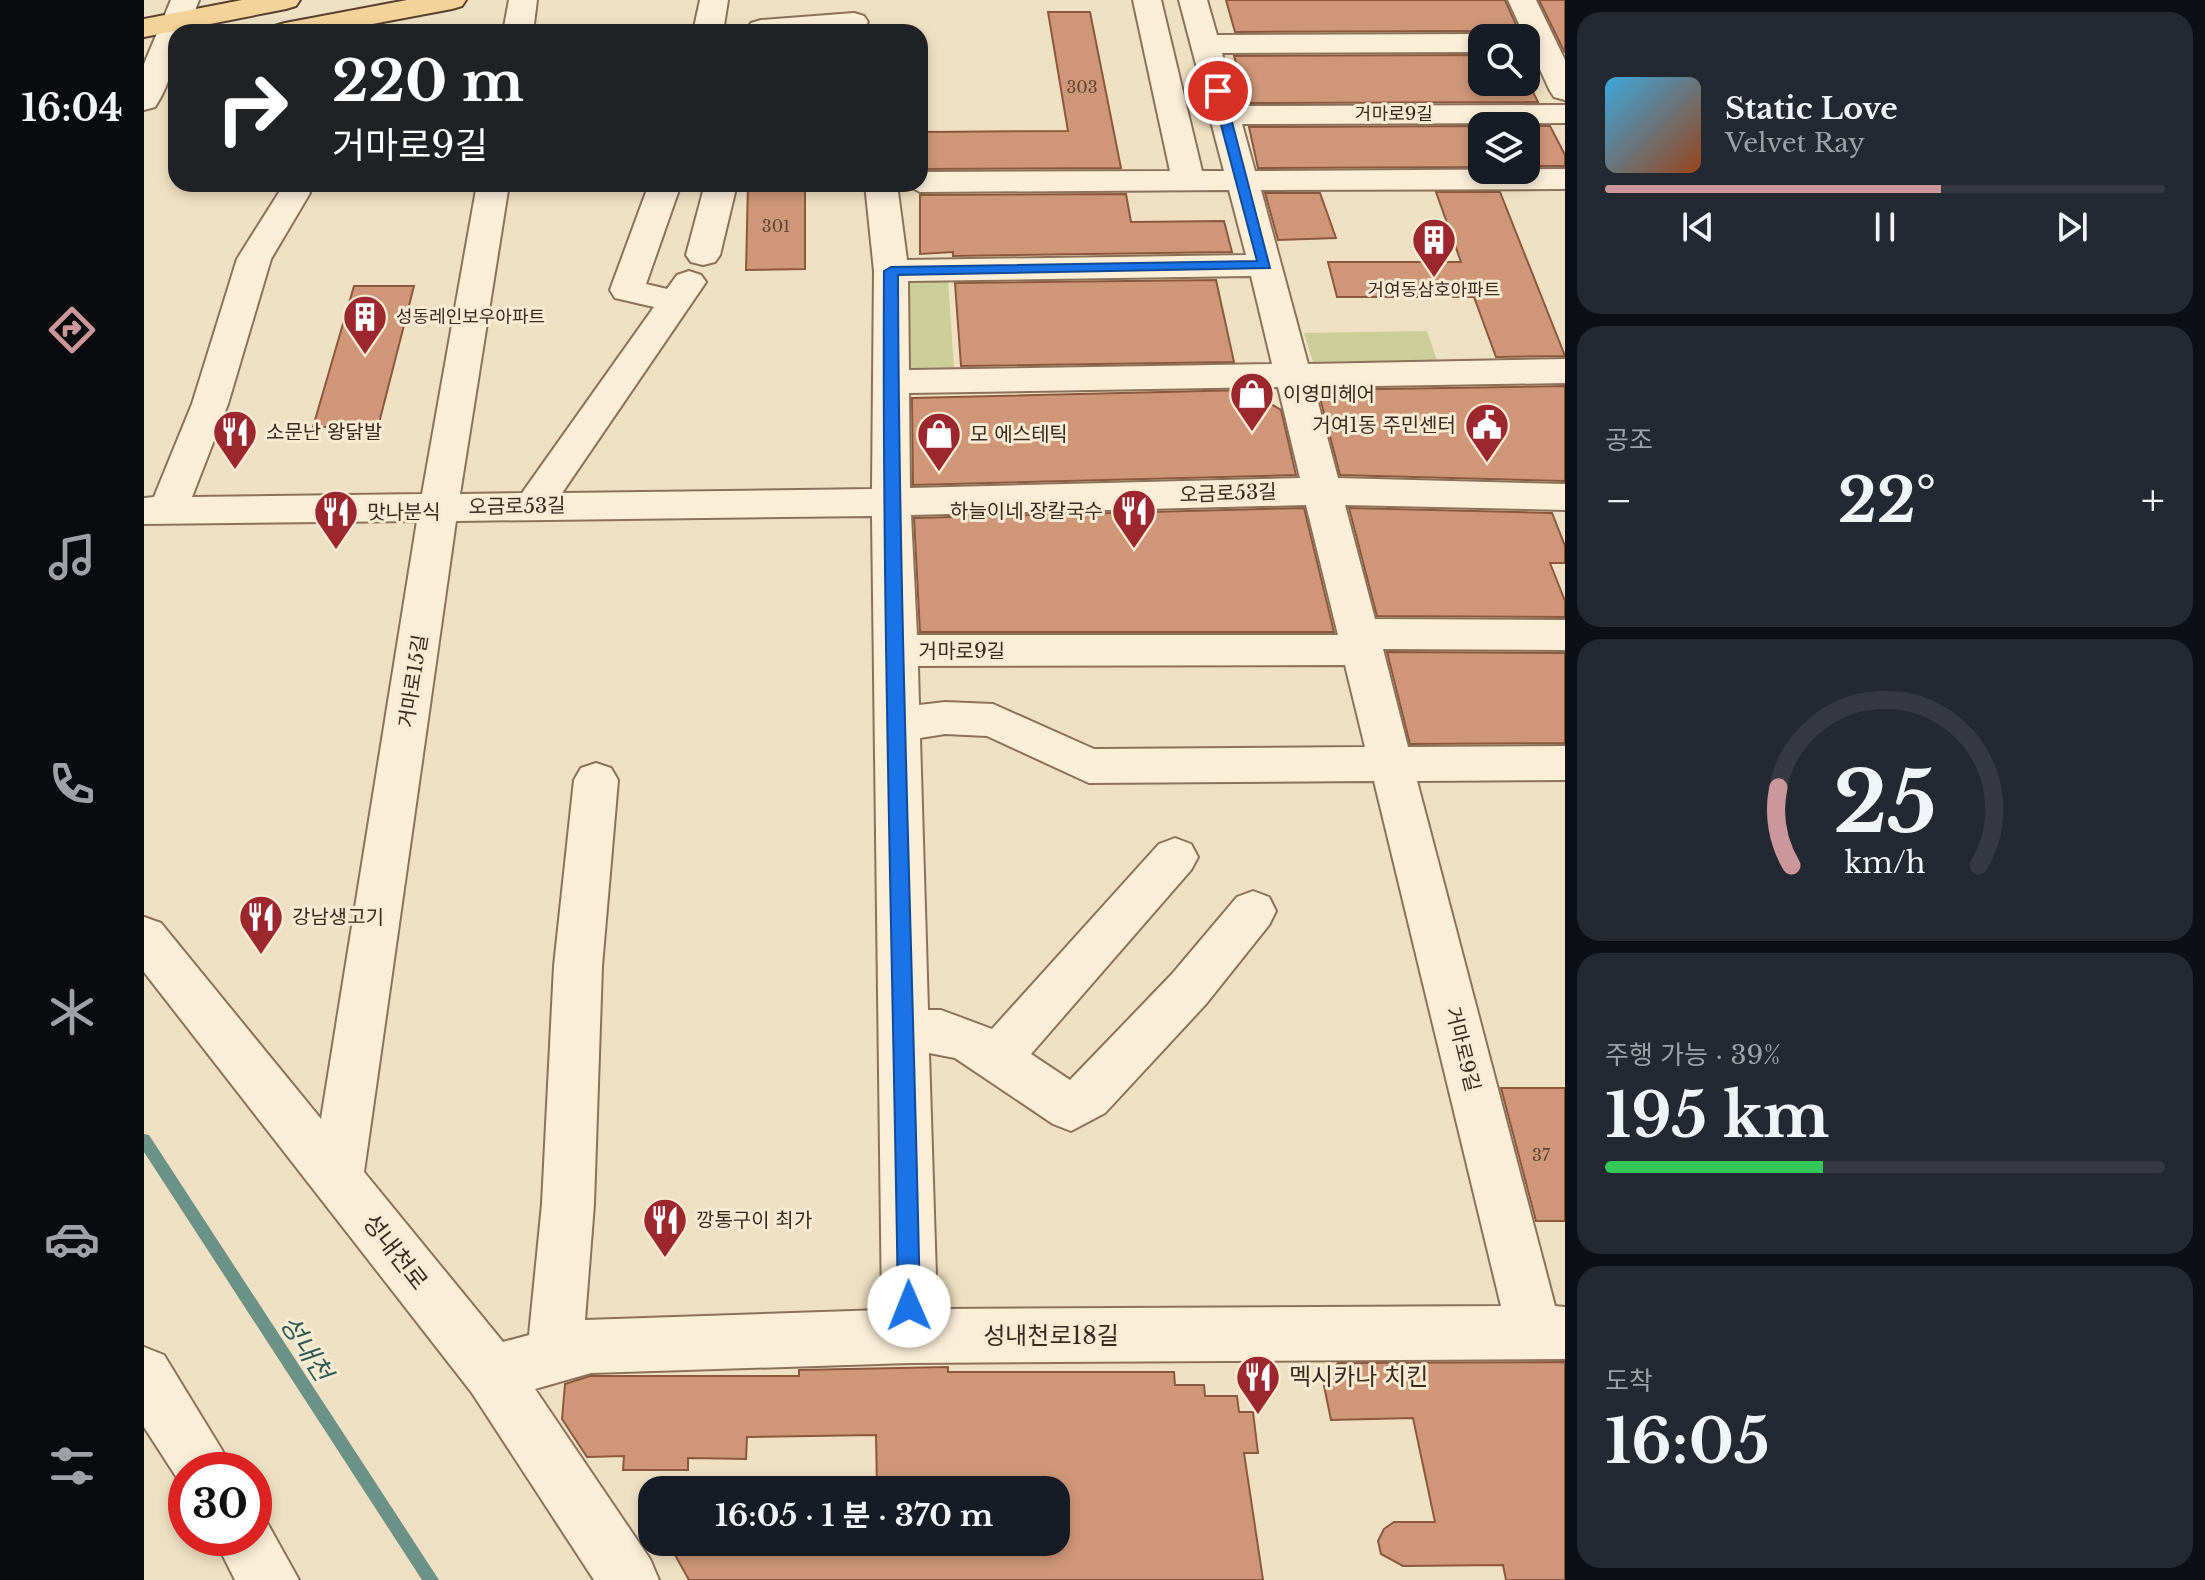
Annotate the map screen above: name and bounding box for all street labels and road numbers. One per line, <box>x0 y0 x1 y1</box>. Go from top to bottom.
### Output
street label: 거마로9길 <box>1355 103 1433 125</box>
street label: 오금로53길 <box>1179 479 1277 507</box>
street label: 오금로53길 <box>468 493 566 519</box>
street label: 거마로15길 <box>394 633 432 729</box>
street label: 거마로9길 <box>919 639 1005 663</box>
street label: 거마로9길 <box>1441 1004 1485 1094</box>
street label: 성내천로 <box>357 1208 434 1295</box>
street label: 성내천로18길 <box>983 1321 1119 1350</box>

